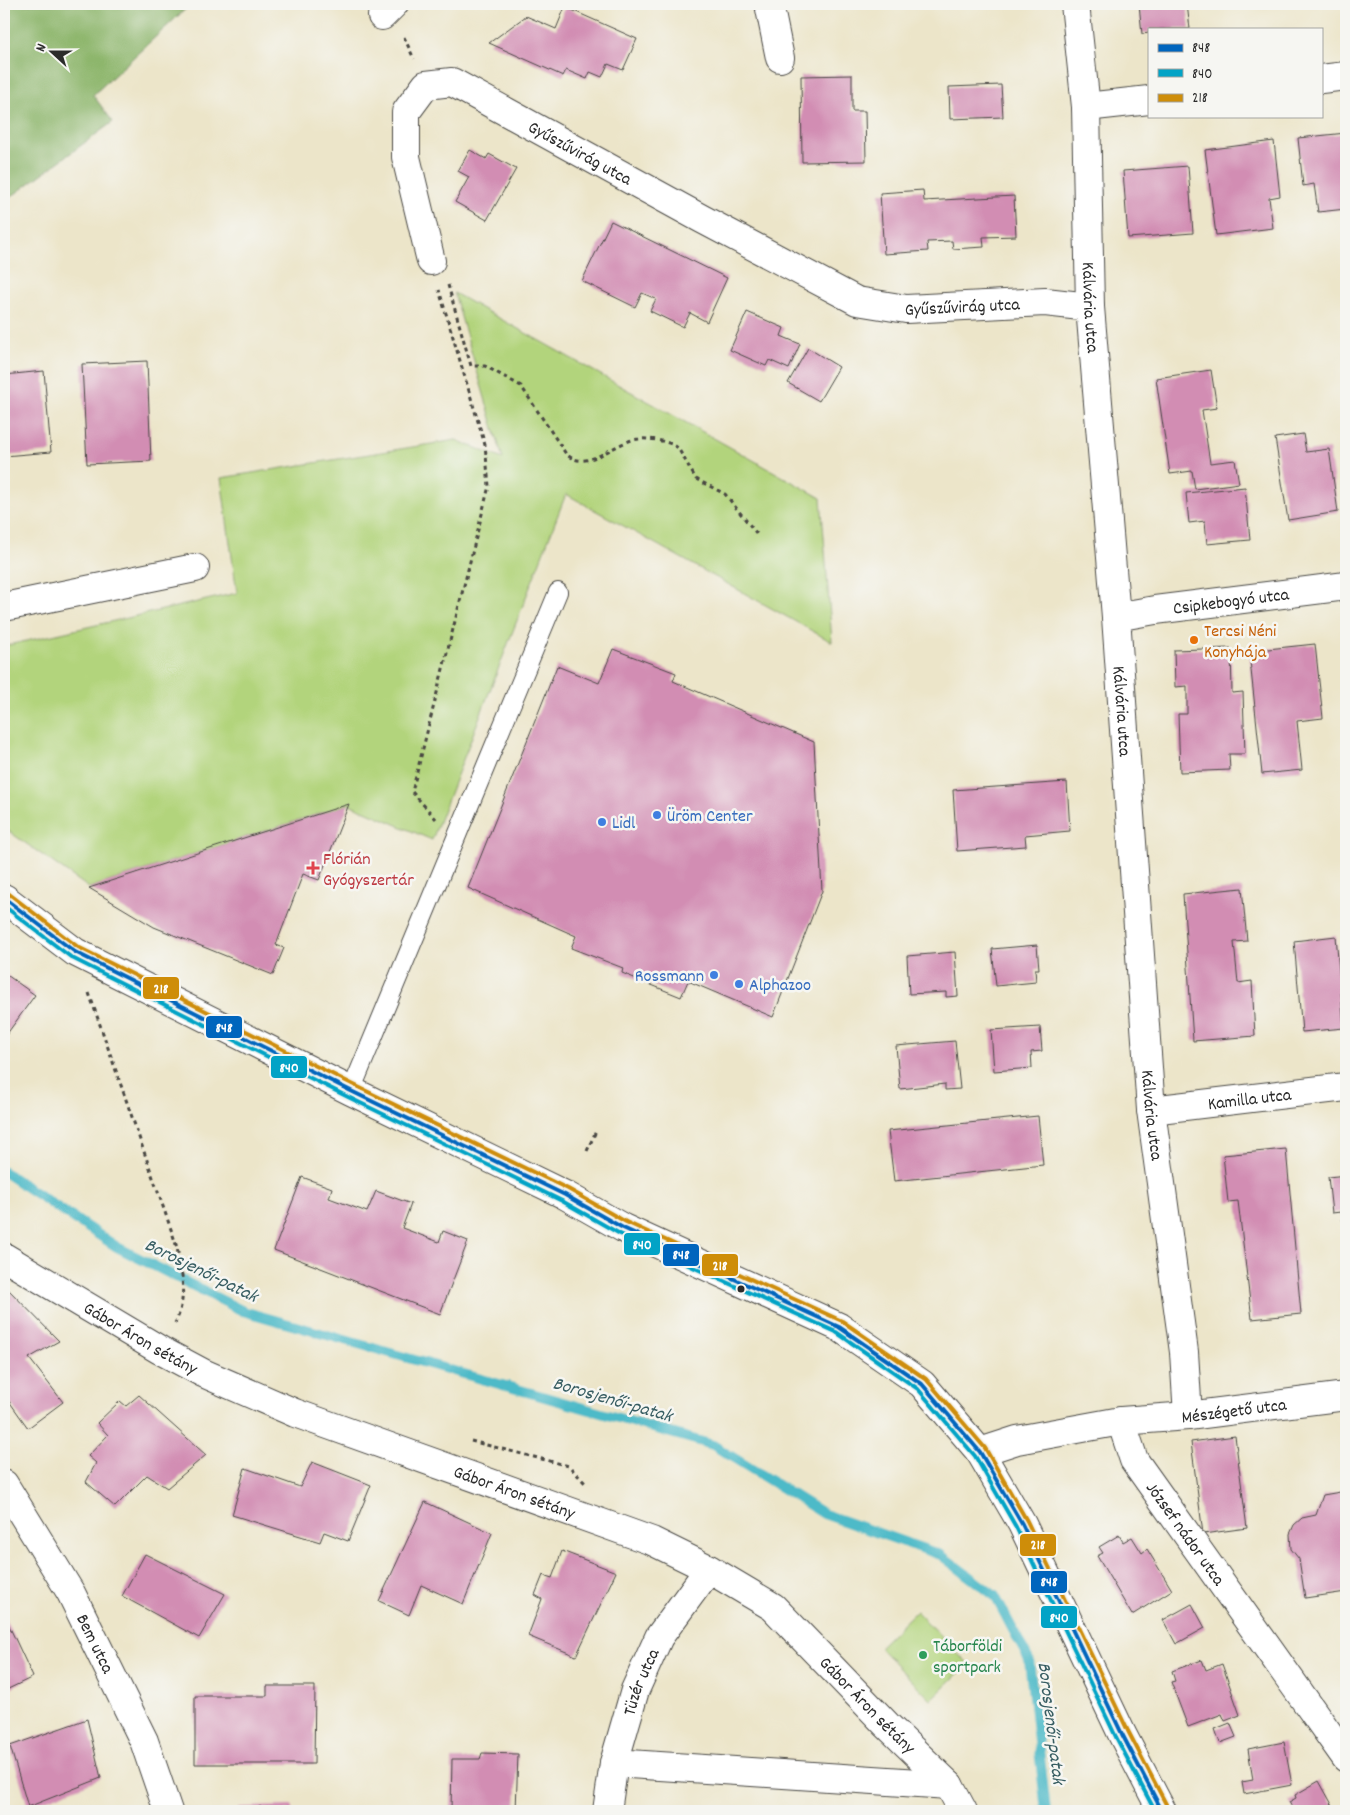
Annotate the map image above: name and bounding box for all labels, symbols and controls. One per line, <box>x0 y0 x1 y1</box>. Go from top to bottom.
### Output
north arrow <box>28 28 78 78</box>
legend <box>1148 28 1322 118</box>
text: 848 <box>1192 38 1210 60</box>
text: N <box>31 41 52 55</box>
text: 840 <box>1192 64 1212 86</box>
text: 218 <box>1192 88 1208 110</box>
street label: Gyűszűvirág utca <box>523 116 636 193</box>
street label: Kálvária utca <box>1074 262 1104 354</box>
street label: Gyűszűvirág utca <box>904 293 1021 324</box>
street label: Csipkebogyó utca <box>1172 583 1291 623</box>
place label: Tercsi Néni Konyhája <box>1204 620 1276 666</box>
marker: Tercsi Néni Konyhája <box>1188 634 1200 646</box>
street label: Kálvária utca <box>1104 665 1136 758</box>
place label: Üröm Center <box>667 805 753 830</box>
marker: Üröm Center <box>651 809 663 821</box>
place label: Lidl <box>612 812 636 837</box>
marker: Lidl <box>596 816 608 828</box>
place label: Flórián Gyógyszertár <box>323 848 414 894</box>
marker: Flórián Gyógyszertár <box>307 862 319 874</box>
place label: Rossmann <box>635 965 704 990</box>
marker: Rossmann <box>708 969 720 981</box>
place label: Alphazoo <box>749 974 811 999</box>
line badge: 218 <box>142 976 180 1000</box>
marker: Alphazoo <box>733 978 745 990</box>
text: 218 <box>154 980 169 1000</box>
line badge: 848 <box>205 1015 243 1039</box>
text: 848 <box>215 1019 233 1039</box>
line badge: 840 <box>270 1055 308 1079</box>
text: 840 <box>279 1059 299 1079</box>
street label: Kálvária utca <box>1133 1069 1168 1163</box>
street label: Kamilla utca <box>1207 1084 1293 1118</box>
line badge: 840 <box>623 1232 661 1256</box>
water label: Borosjenői-patak <box>139 1233 264 1312</box>
text: 840 <box>632 1236 652 1256</box>
line badge: 848 <box>662 1243 700 1267</box>
text: 848 <box>672 1246 690 1266</box>
line badge: 218 <box>701 1253 739 1277</box>
text: 218 <box>713 1257 728 1277</box>
unlabelled marker <box>736 1284 746 1294</box>
street label: Gábor Áron sétány <box>78 1297 202 1383</box>
water label: Borosjenői-patak <box>549 1371 677 1432</box>
street label: Mészégető utca <box>1181 1394 1288 1431</box>
street label: Gábor Áron sétány <box>449 1461 579 1528</box>
street label: József nádor utca <box>1138 1478 1230 1592</box>
line badge: 218 <box>1019 1533 1057 1557</box>
text: 218 <box>1031 1536 1046 1556</box>
line badge: 848 <box>1030 1570 1068 1594</box>
text: 848 <box>1040 1573 1058 1593</box>
line badge: 840 <box>1040 1605 1078 1629</box>
text: 840 <box>1049 1609 1069 1629</box>
street label: Bem utca <box>68 1611 119 1679</box>
place label: Táborföldi sportpark <box>933 1635 1002 1681</box>
street label: Tüzér utca <box>618 1645 667 1719</box>
marker: Táborföldi sportpark <box>917 1649 929 1661</box>
street label: Gábor Áron sétány <box>812 1652 920 1761</box>
water label: Borosjenői-patak <box>1029 1661 1071 1788</box>

